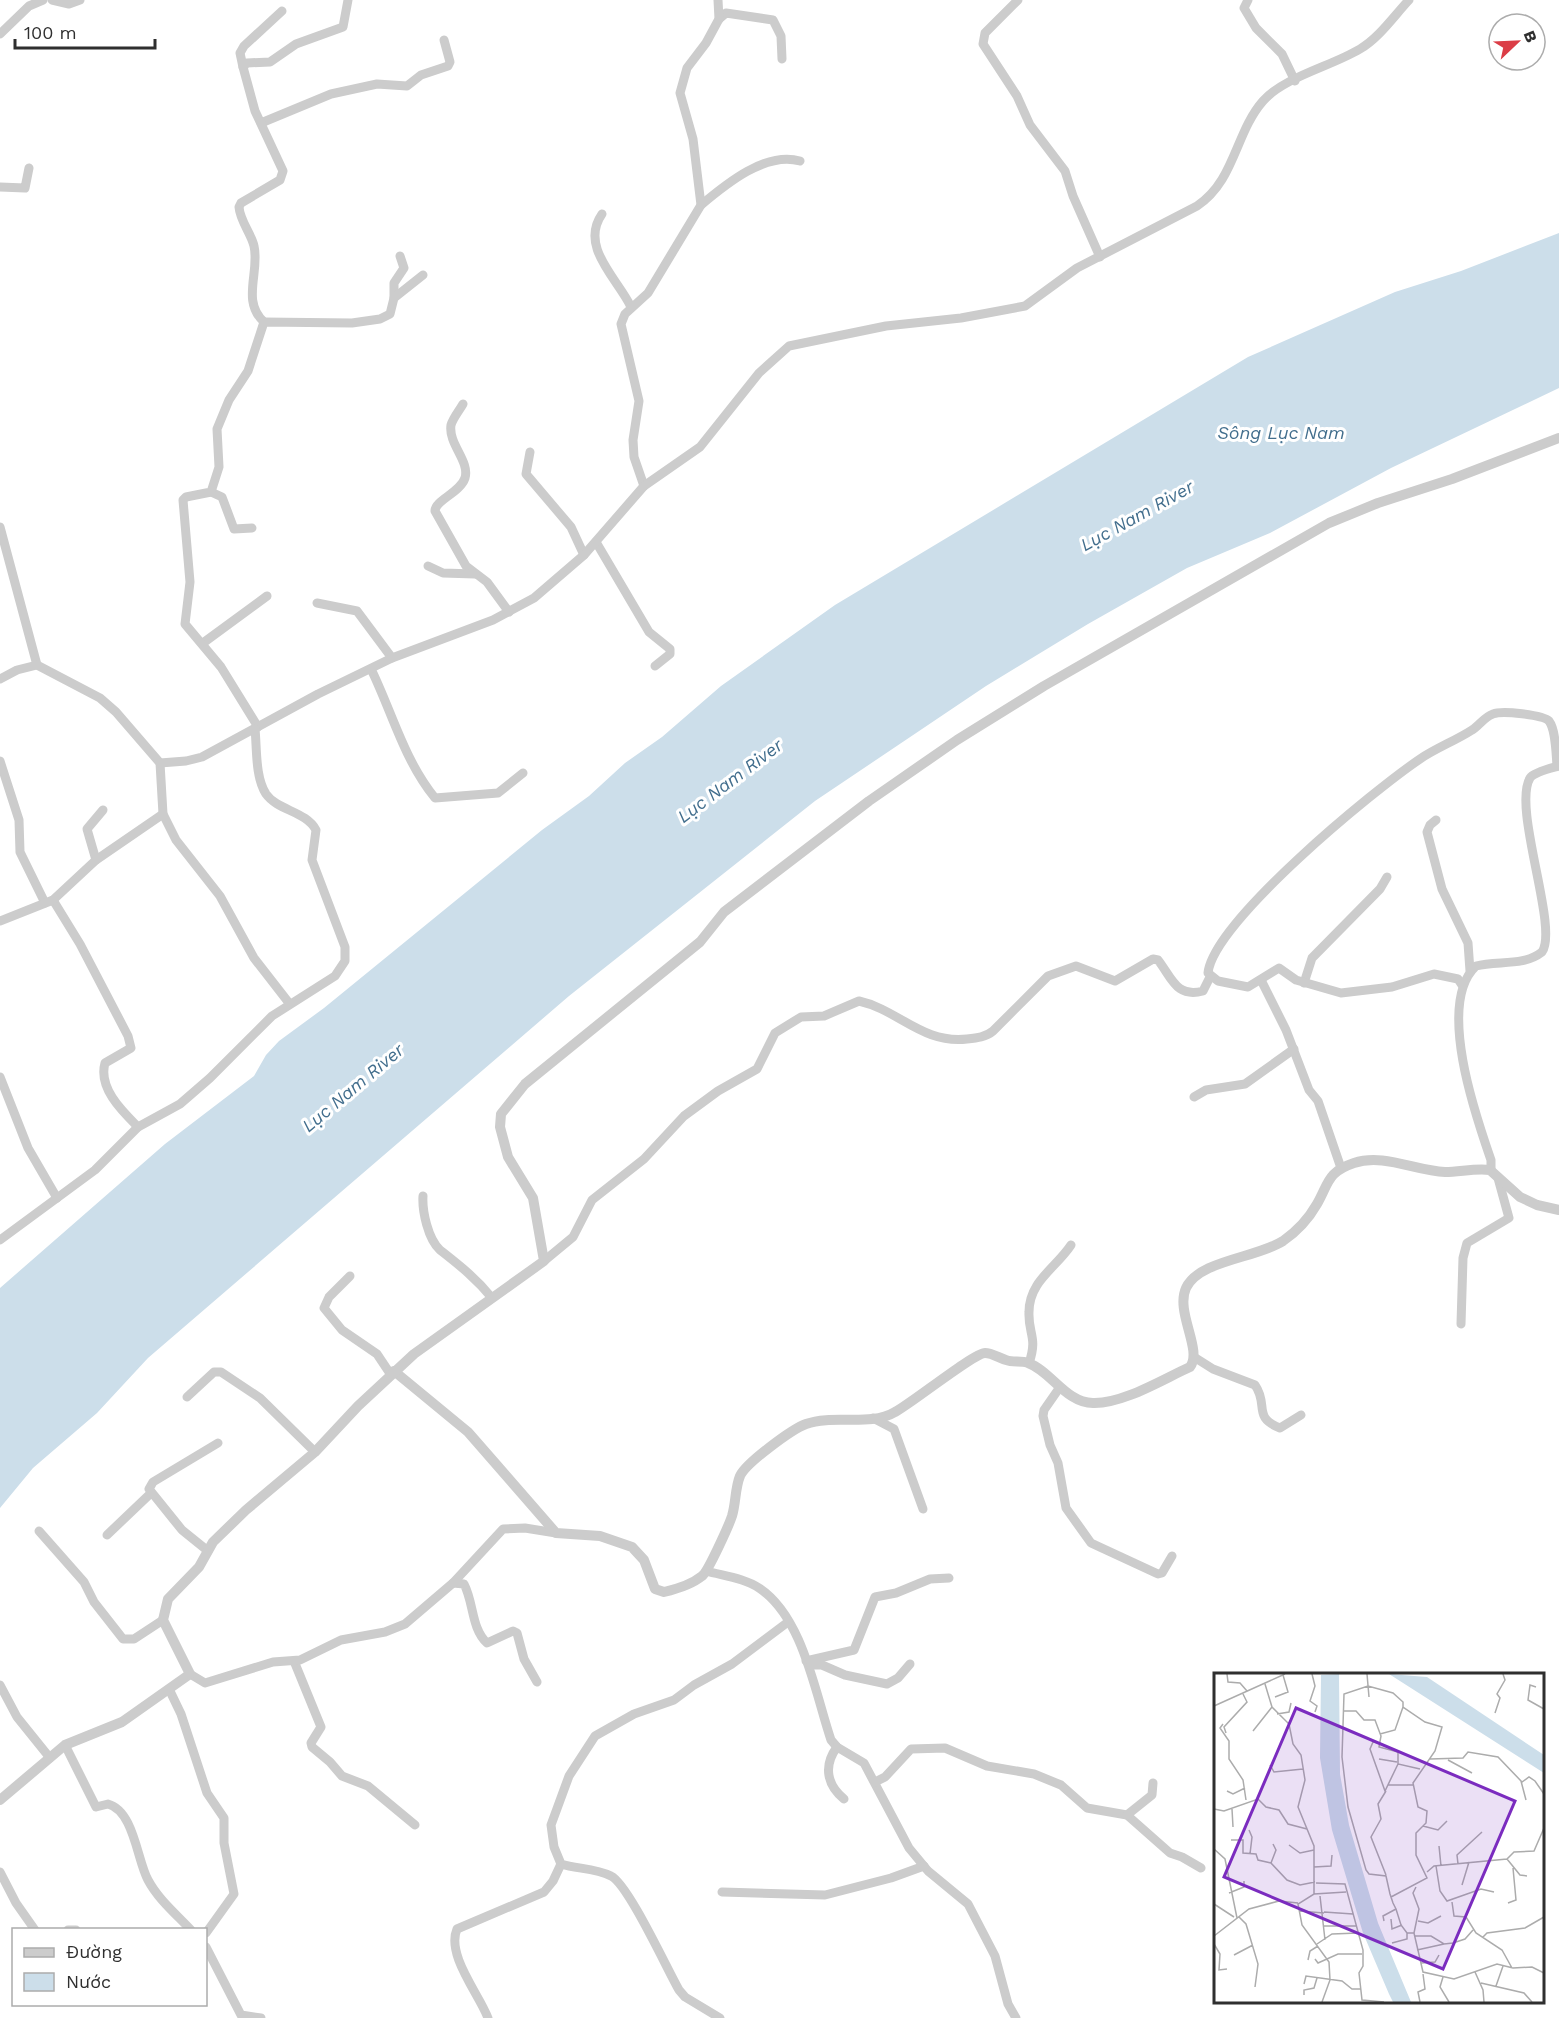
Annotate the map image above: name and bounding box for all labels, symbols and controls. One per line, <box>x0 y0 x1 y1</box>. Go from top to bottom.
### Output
scale bar <box>15 12 154 50</box>
north arrow <box>1487 12 1547 72</box>
text: 100 m <box>24 22 77 43</box>
text: B <box>1519 28 1541 45</box>
water label: Sông Lục Nam <box>1217 422 1345 443</box>
water label: Lục Nam River <box>1077 475 1198 555</box>
water label: Lục Nam River <box>673 734 787 827</box>
water label: Lục Nam River <box>298 1038 409 1136</box>
inset map <box>1214 1673 1544 2003</box>
legend <box>12 1928 207 2006</box>
text: Đường <box>66 1941 122 1962</box>
text: Nước <box>66 1971 111 1992</box>

